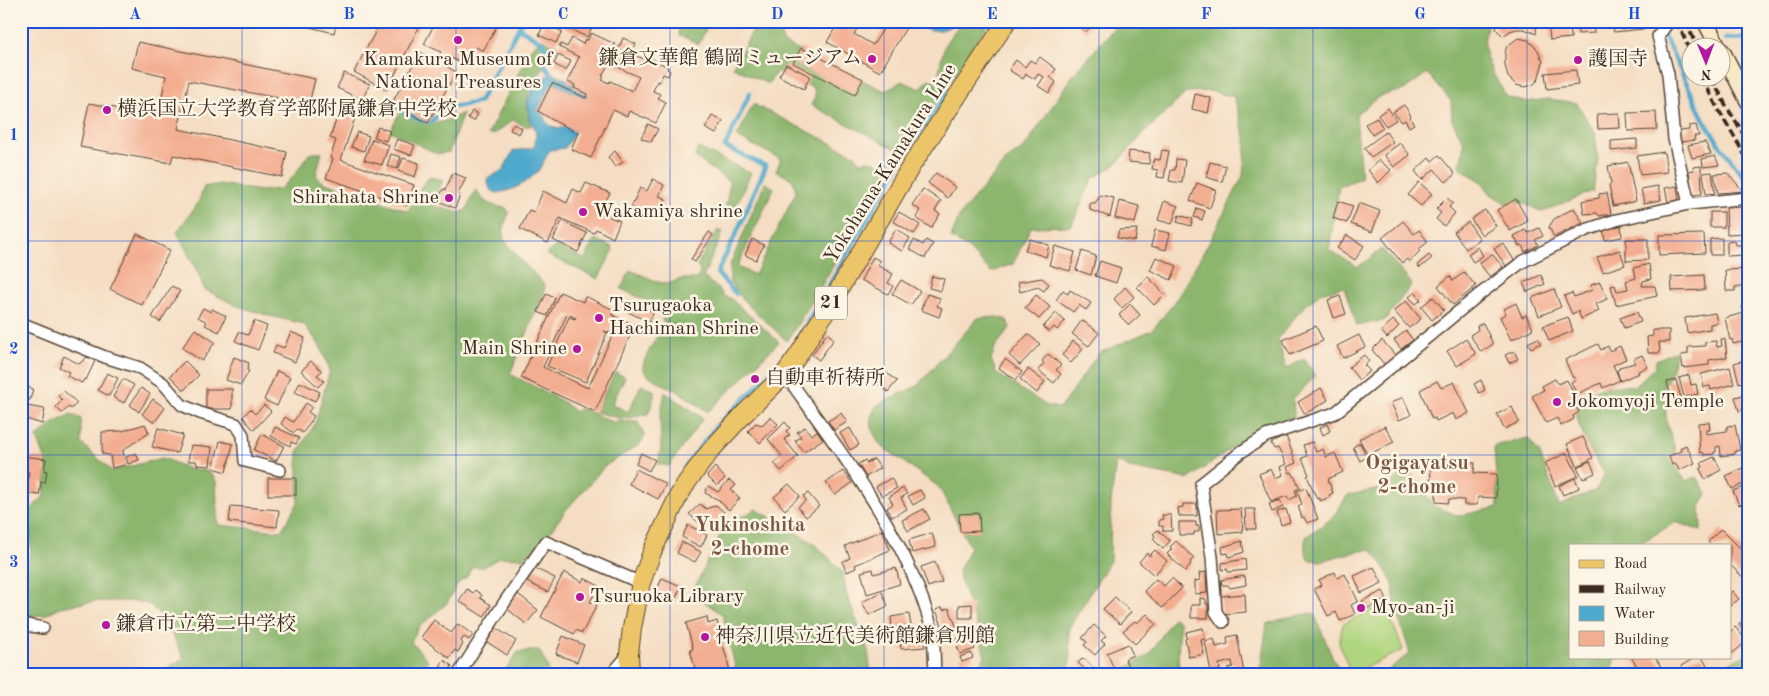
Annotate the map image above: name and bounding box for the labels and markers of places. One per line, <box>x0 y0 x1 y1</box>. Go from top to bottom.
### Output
marker: Kamakura Museum of National Treasures <box>452 34 464 46</box>
place label: 鎌倉文華館 鶴岡ミュージアム <box>599 47 862 69</box>
place label: 護国寺 <box>1588 48 1648 70</box>
place label: Kamakura Museum of National Treasures <box>363 50 554 93</box>
marker: 鎌倉文華館 鶴岡ミュージアム <box>866 53 878 65</box>
marker: 護国寺 <box>1572 54 1584 66</box>
place label: 横浜国立大学教育学部附属鎌倉中学校 <box>117 98 457 120</box>
marker: 横浜国立大学教育学部附属鎌倉中学校 <box>101 104 113 116</box>
place label: Shirahata Shrine <box>292 188 439 208</box>
marker: Shirahata Shrine <box>443 192 455 204</box>
place label: Wakamiya shrine <box>593 202 743 222</box>
marker: Wakamiya shrine <box>577 206 589 218</box>
place label: Tsurugaoka Hachiman Shrine <box>609 296 759 339</box>
marker: Tsurugaoka Hachiman Shrine <box>593 312 605 324</box>
place label: Main Shrine <box>462 339 567 359</box>
marker: Main Shrine <box>571 343 583 355</box>
place label: 自動車祈祷所 <box>765 367 885 389</box>
marker: 自動車祈祷所 <box>749 373 761 385</box>
place label: Jokomyoji Temple <box>1567 392 1724 412</box>
marker: Jokomyoji Temple <box>1551 396 1563 408</box>
place label: Tsuruoka Library <box>590 587 745 607</box>
marker: Tsuruoka Library <box>574 591 586 603</box>
place label: Myo-an-ji <box>1371 598 1455 618</box>
marker: Myo-an-ji <box>1355 602 1367 614</box>
place label: 鎌倉市立第二中学校 <box>116 613 296 635</box>
marker: 鎌倉市立第二中学校 <box>100 619 112 631</box>
place label: 神奈川県立近代美術館鎌倉別館 <box>715 625 995 647</box>
marker: 神奈川県立近代美術館鎌倉別館 <box>699 631 711 643</box>

